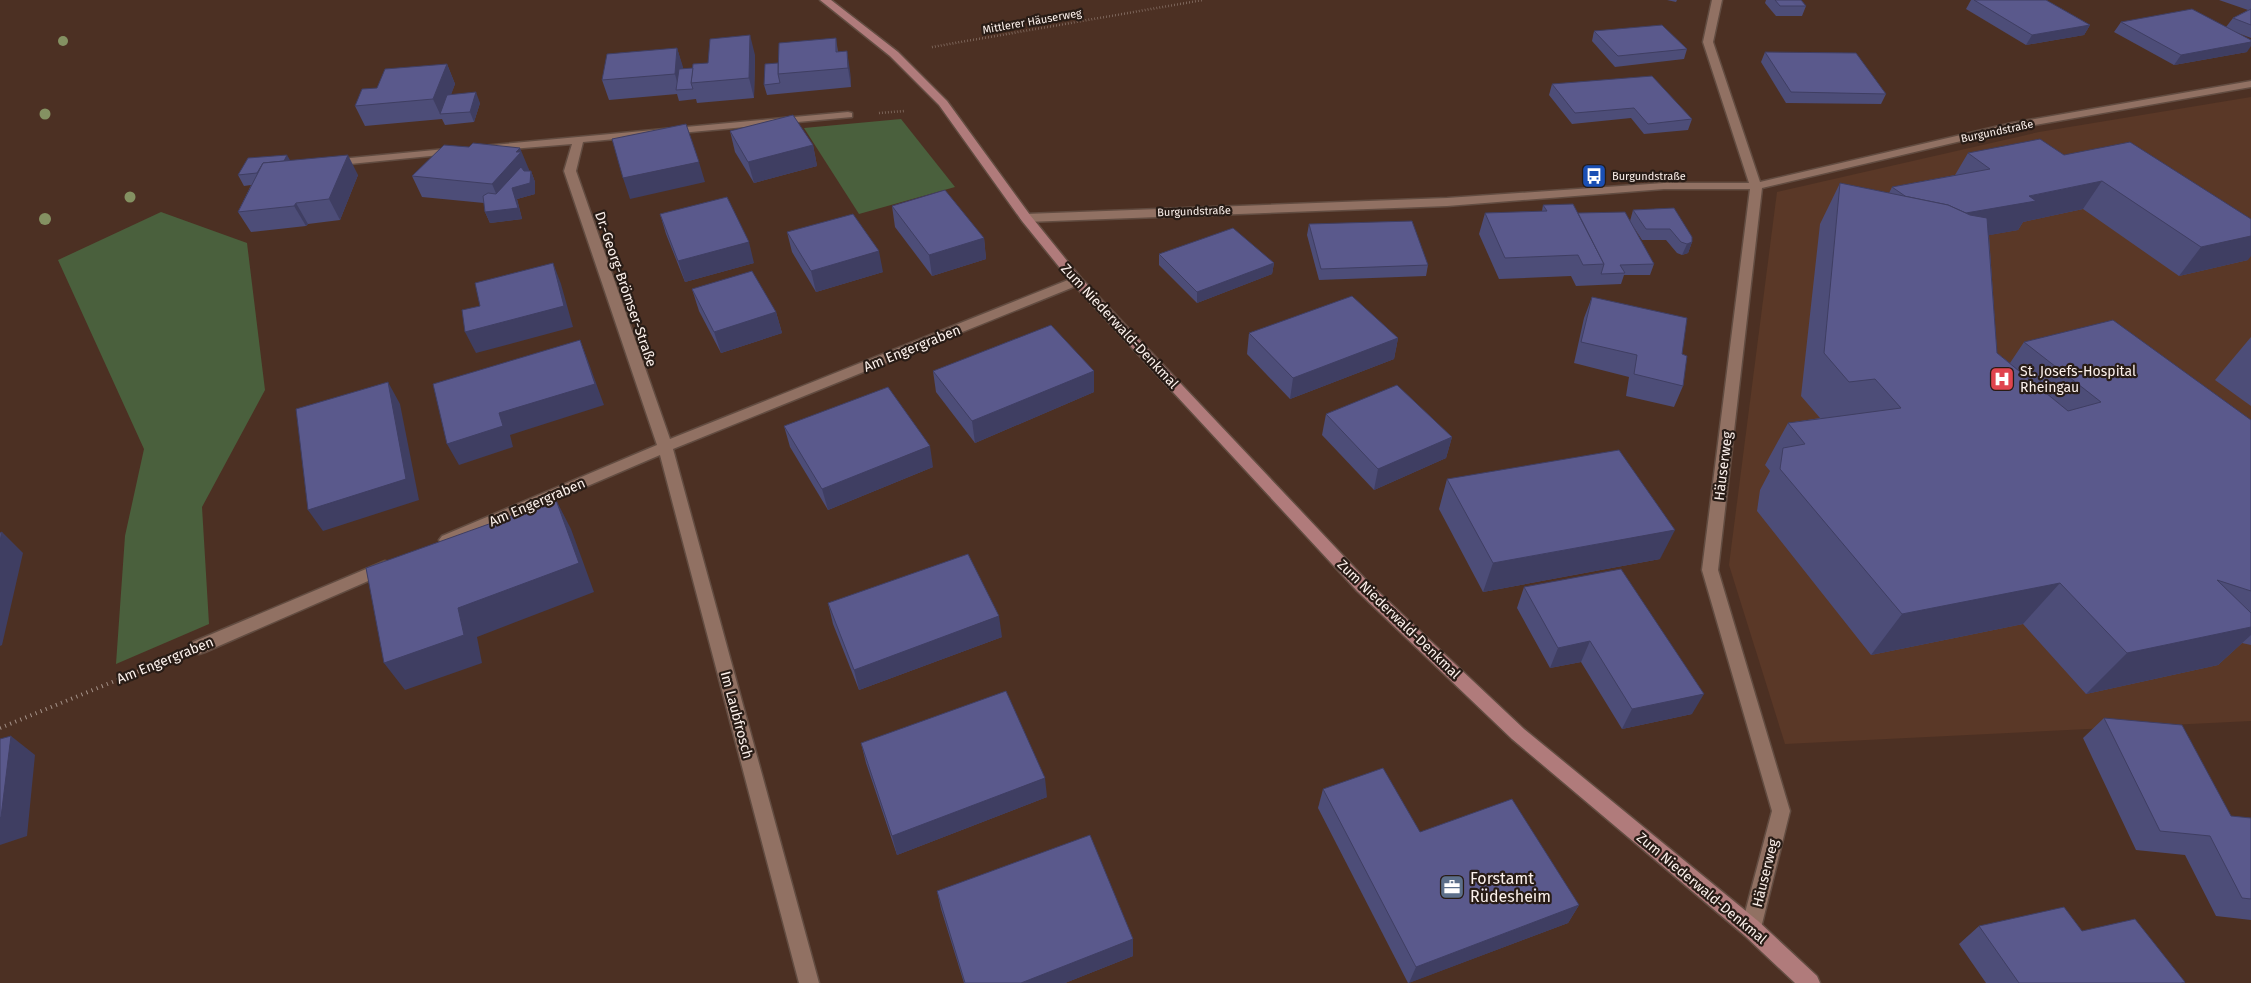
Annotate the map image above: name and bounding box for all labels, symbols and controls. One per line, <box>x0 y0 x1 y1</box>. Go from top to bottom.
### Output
street label: Mittlerer Häuserweg <box>981 6 1083 37</box>
street label: Burgundstraße <box>1960 117 2034 146</box>
bus stop icon: Burgundstraße <box>1581 163 1607 189</box>
place label: Burgundstraße <box>1612 170 1686 183</box>
street label: Burgundstraße <box>1157 204 1231 219</box>
street label: Dr.-Georg-Brömser-Straße <box>591 209 660 369</box>
street label: Zum Niederwald-Denkmal <box>1057 260 1182 392</box>
street label: Am Engergraben <box>861 321 963 376</box>
place label: St. Josefs-Hospital Rheingau <box>2020 363 2136 396</box>
hospital icon: St. Josefs-Hospital Rheingau <box>1989 366 2015 392</box>
street label: Häuserweg <box>1711 430 1736 502</box>
street label: Am Engergraben <box>486 474 588 530</box>
street label: Zum Niederwald-Denkmal <box>1334 556 1464 683</box>
street label: Am Engergraben <box>114 633 216 688</box>
street label: Im Laubfrosch <box>717 669 756 761</box>
street label: Zum Niederwald-Denkmal <box>1633 829 1770 948</box>
street label: Häuserweg <box>1749 837 1782 909</box>
place label: Forstamt Rüdesheim <box>1470 869 1551 906</box>
office icon: Forstamt Rüdesheim <box>1439 874 1465 900</box>

